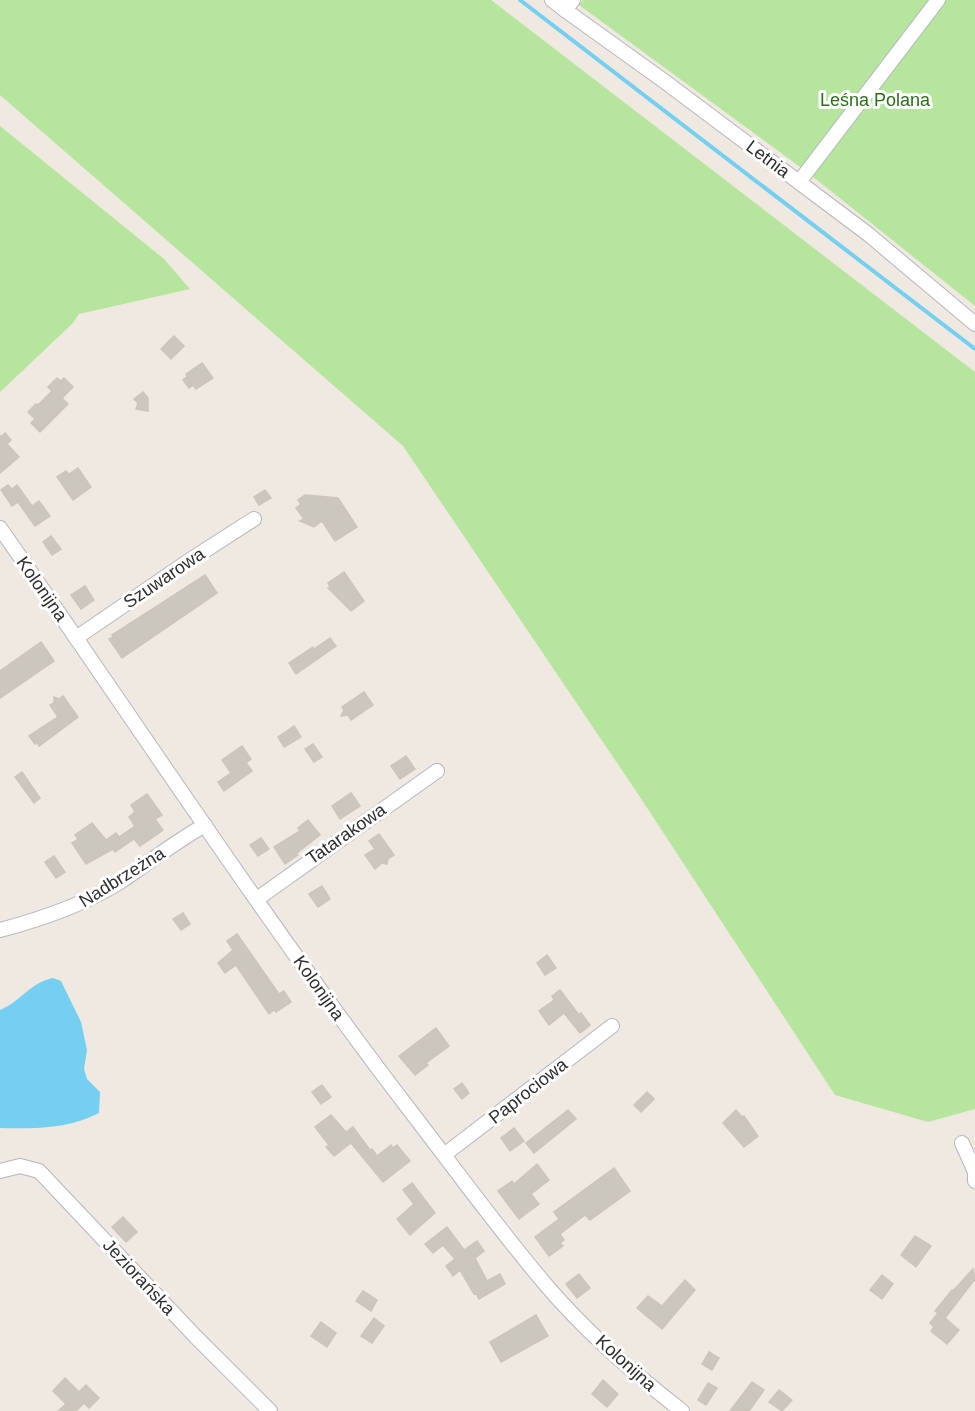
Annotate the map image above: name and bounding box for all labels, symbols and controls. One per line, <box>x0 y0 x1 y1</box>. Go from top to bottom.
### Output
park label: Leśna Polana <box>820 90 931 110</box>
street label: Letnia <box>742 136 794 182</box>
street label: Szuwarowa <box>120 543 209 612</box>
street label: Kolonijna <box>13 553 72 626</box>
street label: Tatarakowa <box>303 799 390 869</box>
street label: Nadbrzeżna <box>76 842 169 911</box>
street label: Kolonijna <box>290 952 349 1025</box>
street label: Paprociowa <box>485 1054 572 1128</box>
street label: Jeziorańska <box>99 1235 180 1320</box>
street label: Kolonijna <box>592 1331 661 1396</box>

